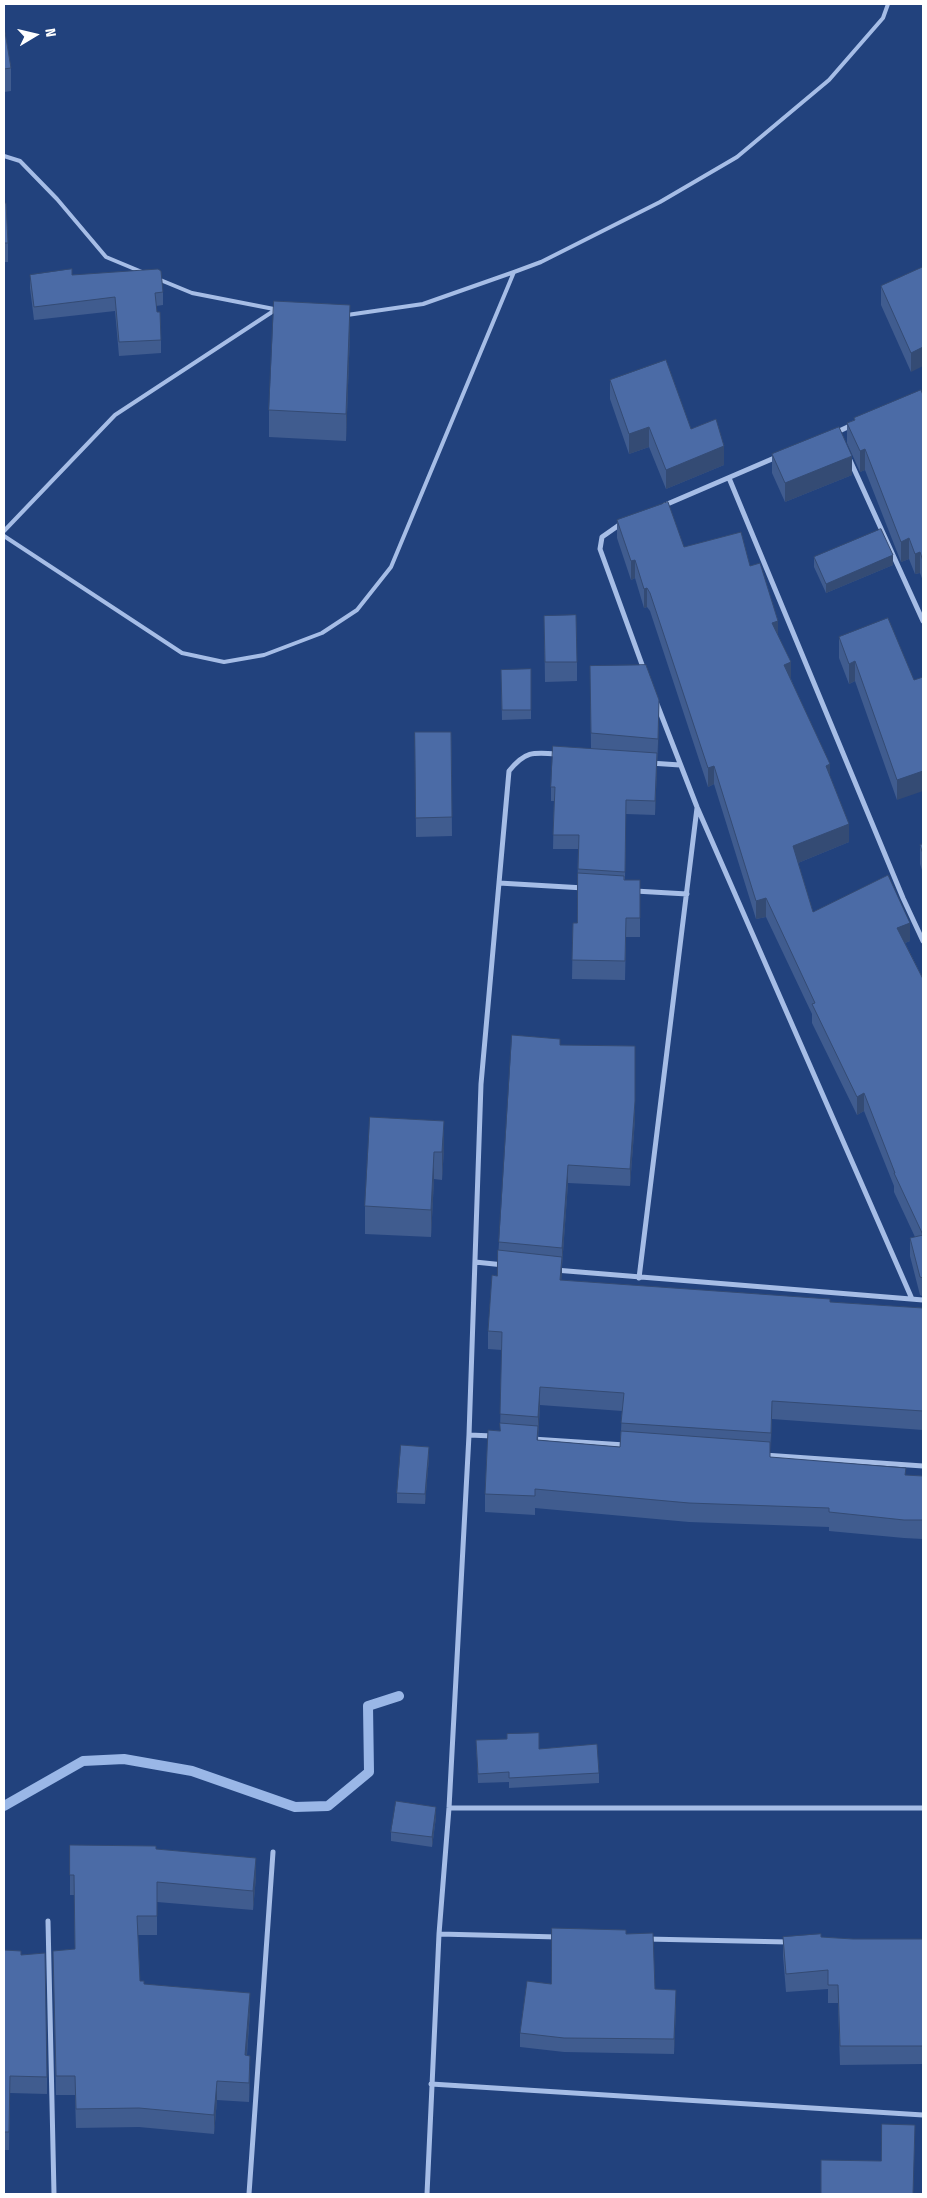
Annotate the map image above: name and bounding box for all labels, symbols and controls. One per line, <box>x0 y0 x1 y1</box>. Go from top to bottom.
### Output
north arrow <box>10 10 60 60</box>
text: N <box>41 27 59 38</box>

